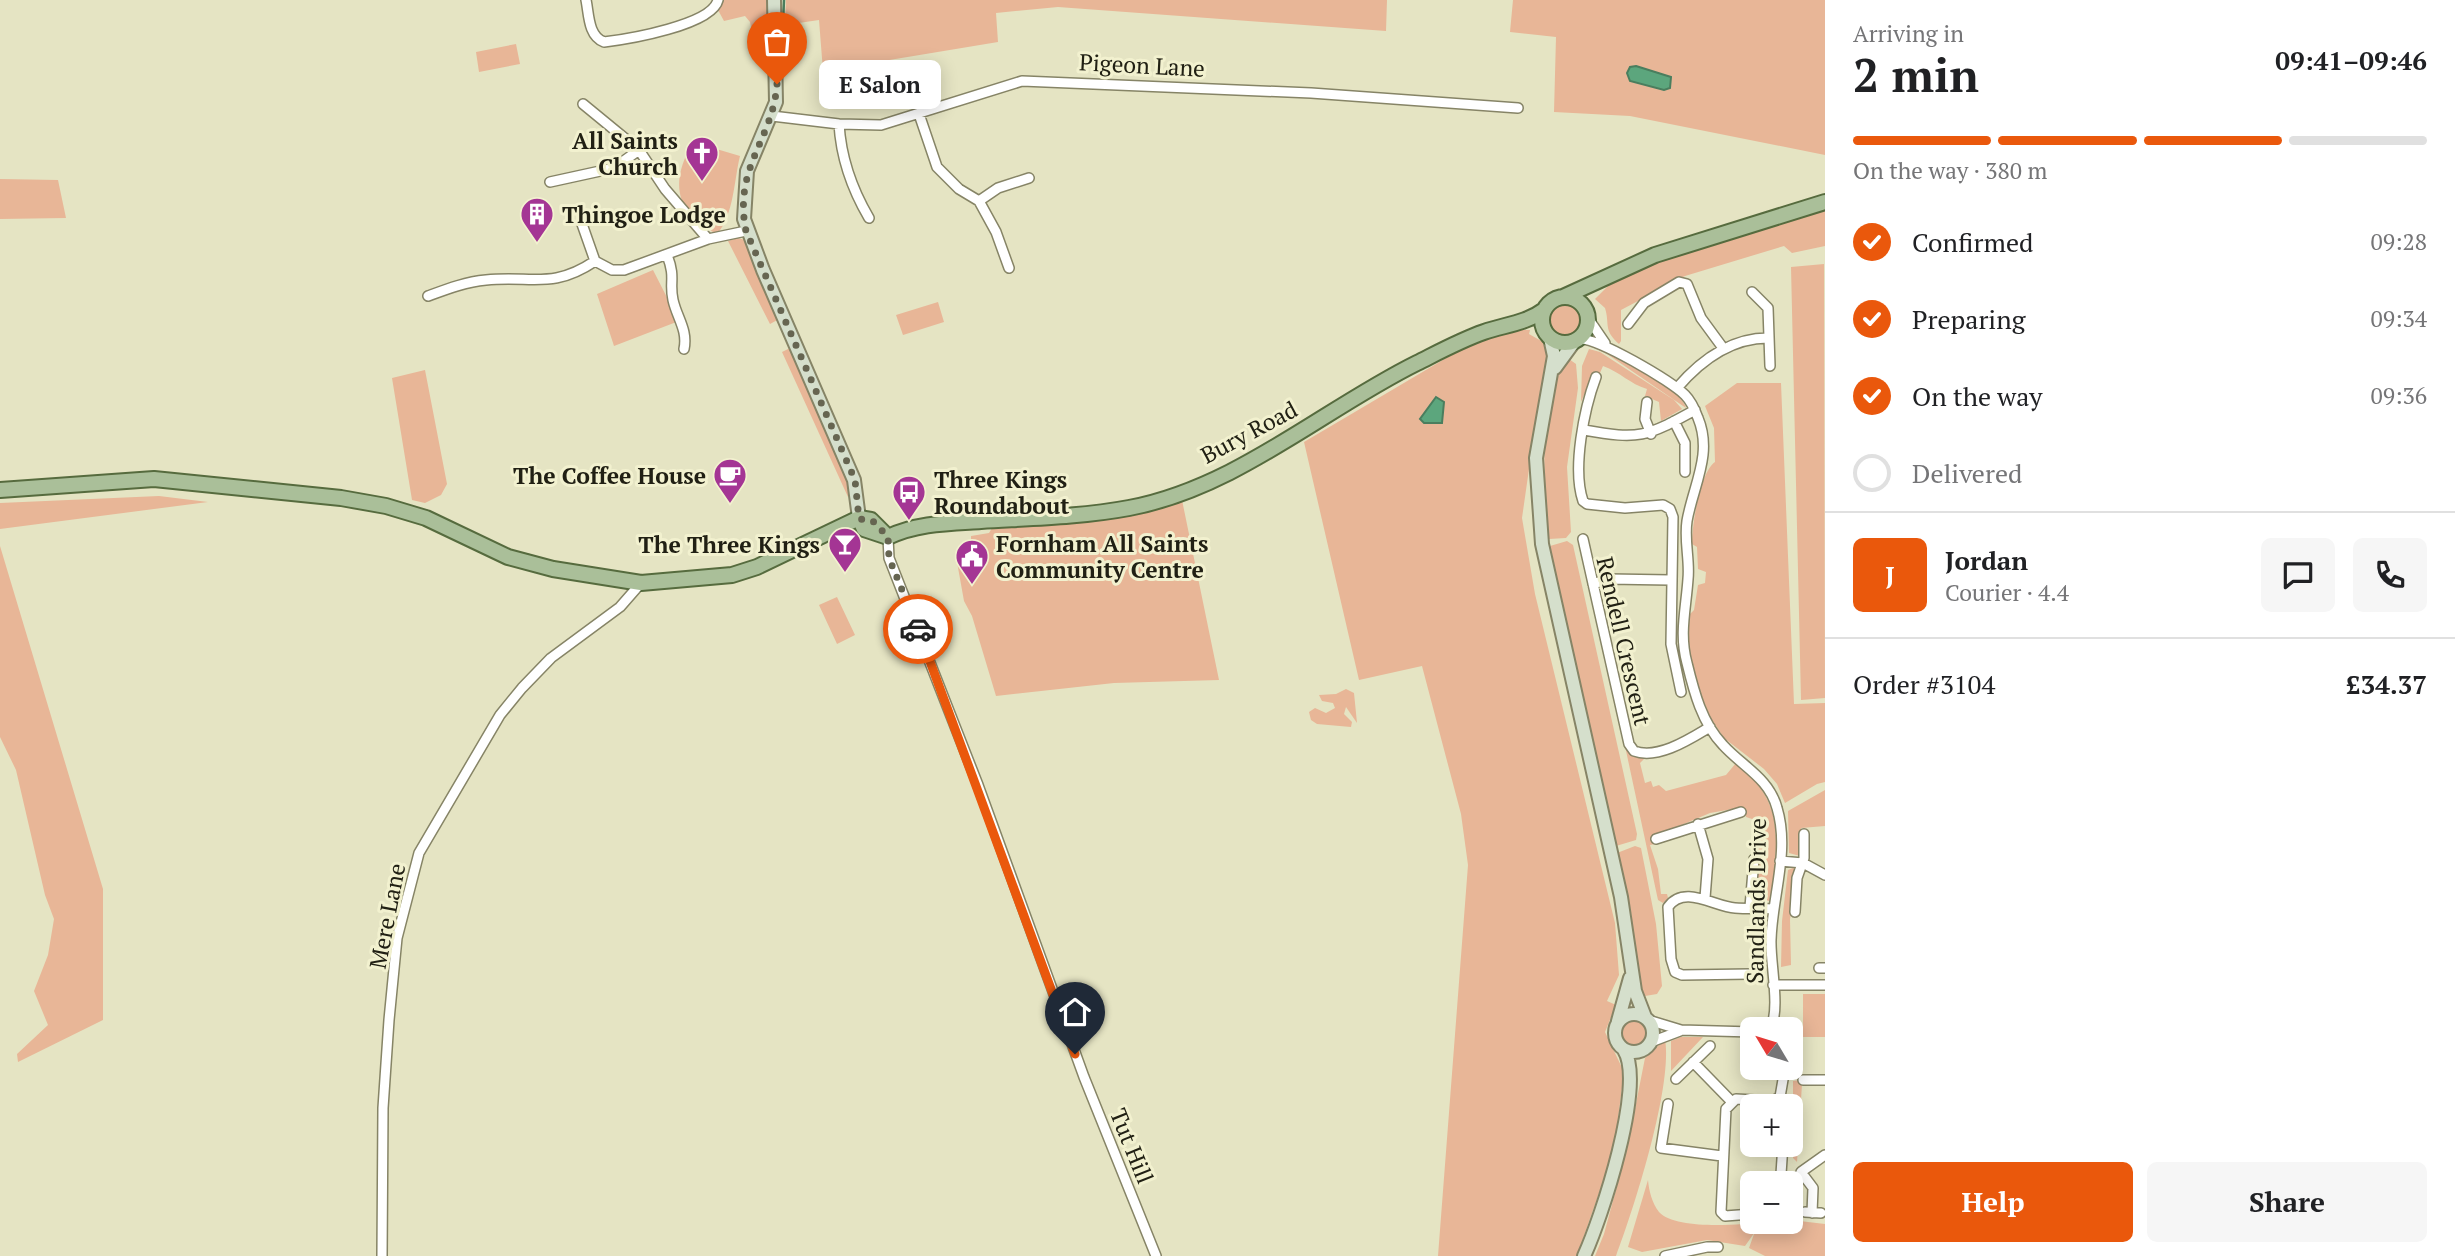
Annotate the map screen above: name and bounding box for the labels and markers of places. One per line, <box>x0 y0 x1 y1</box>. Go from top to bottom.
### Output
pin <box>747 12.0 807 84</box>
callout: E Salon <box>819 60 942 108</box>
place label: All Saints Church <box>572 125 678 182</box>
church icon: All Saints Church <box>683 134 721 183</box>
building icon: Thingoe Lodge <box>518 195 556 244</box>
place label: Thingoe Lodge <box>562 199 726 230</box>
cafe icon: The Coffee House <box>711 456 749 505</box>
place label: The Coffee House <box>513 460 706 491</box>
place label: Three Kings Roundabout <box>934 464 1070 521</box>
bus stop icon: Three Kings Roundabout <box>890 473 928 522</box>
bar icon: The Three Kings <box>826 525 864 574</box>
place label: Fornham All Saints Community Centre <box>996 528 1208 585</box>
place label: The Three Kings <box>638 529 820 560</box>
public building icon: Fornham All Saints Community Centre <box>953 537 991 586</box>
pin <box>1045 982 1105 1054</box>

